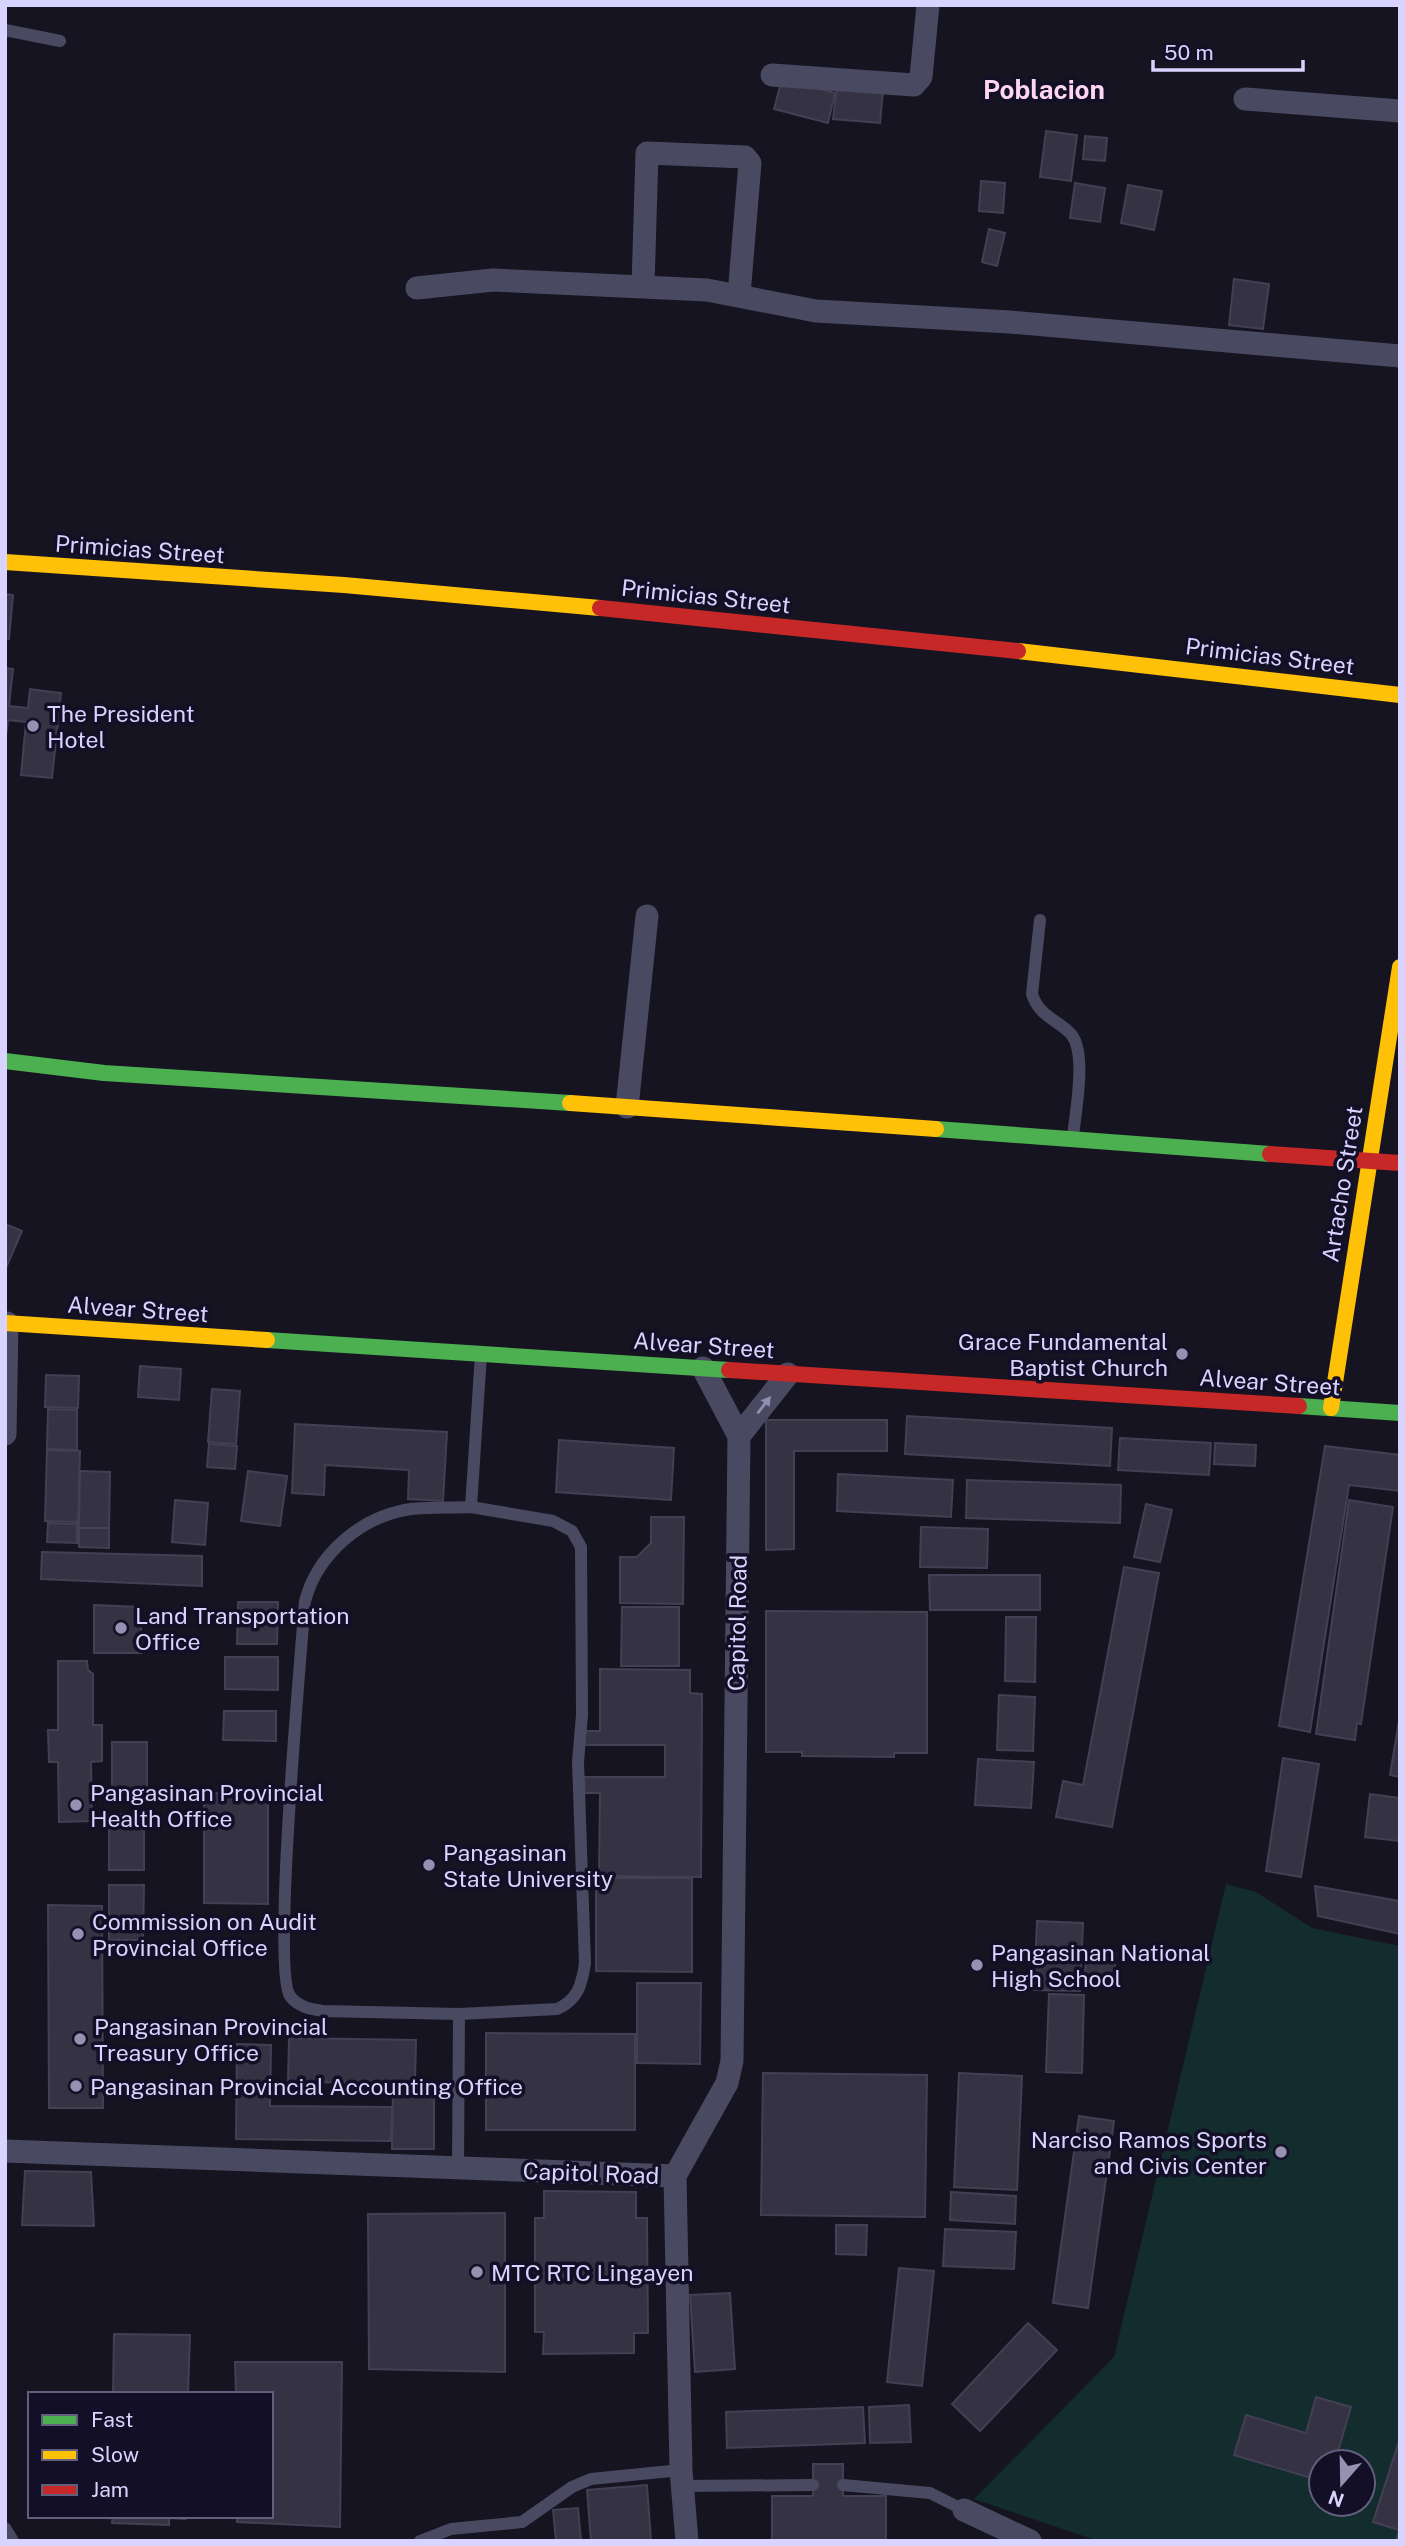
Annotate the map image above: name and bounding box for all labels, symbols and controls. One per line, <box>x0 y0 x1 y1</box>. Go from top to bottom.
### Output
scale bar <box>1153 28 1304 72</box>
text: 50 m <box>1164 40 1214 65</box>
district label: Poblacion <box>983 74 1105 105</box>
street label: Primicias Street <box>54 530 226 568</box>
street label: Primicias Street <box>620 574 792 618</box>
street label: Primicias Street <box>1184 632 1356 680</box>
place label: The President Hotel <box>47 700 195 753</box>
marker: The President Hotel <box>25 718 41 734</box>
street label: Artacho Street <box>1316 1104 1368 1264</box>
street label: Alvear Street <box>66 1291 210 1327</box>
street label: Alvear Street <box>632 1327 776 1363</box>
place label: Grace Fundamental Baptist Church <box>958 1328 1168 1381</box>
marker: Grace Fundamental Baptist Church <box>1174 1346 1190 1362</box>
street label: Alvear Street <box>1198 1364 1342 1400</box>
one-way arrow <box>756 1397 771 1415</box>
street label: Capitol Road <box>722 1555 752 1691</box>
place label: Land Transportation Office <box>135 1602 350 1655</box>
marker: Land Transportation Office <box>113 1620 129 1636</box>
place label: Pangasinan Provincial Health Office <box>90 1779 324 1832</box>
marker: Pangasinan Provincial Health Office <box>68 1797 84 1813</box>
place label: Pangasinan State University <box>443 1839 613 1892</box>
marker: Pangasinan State University <box>421 1857 437 1873</box>
place label: Commission on Audit Provincial Office <box>92 1908 317 1961</box>
marker: Commission on Audit Provincial Office <box>70 1926 86 1942</box>
place label: Pangasinan National High School <box>991 1939 1210 1992</box>
marker: Pangasinan National High School <box>969 1957 985 1973</box>
place label: Pangasinan Provincial Treasury Office <box>94 2013 328 2066</box>
marker: Pangasinan Provincial Treasury Office <box>72 2031 88 2047</box>
place label: Pangasinan Provincial Accounting Office <box>90 2073 523 2100</box>
marker: Pangasinan Provincial Accounting Office <box>68 2078 84 2094</box>
place label: Narciso Ramos Sports and Civis Center <box>1031 2126 1267 2179</box>
marker: Narciso Ramos Sports and Civis Center <box>1273 2144 1289 2160</box>
street label: Capitol Road <box>522 2157 660 2189</box>
place label: MTC RTC Lingayen <box>491 2259 694 2286</box>
marker: MTC RTC Lingayen <box>469 2264 485 2280</box>
legend <box>28 2392 273 2518</box>
text: Fast <box>91 2407 133 2432</box>
text: Slow <box>91 2442 139 2467</box>
north arrow <box>1307 2448 1377 2518</box>
text: Jam <box>91 2477 129 2502</box>
text: N <box>1325 2486 1347 2512</box>

